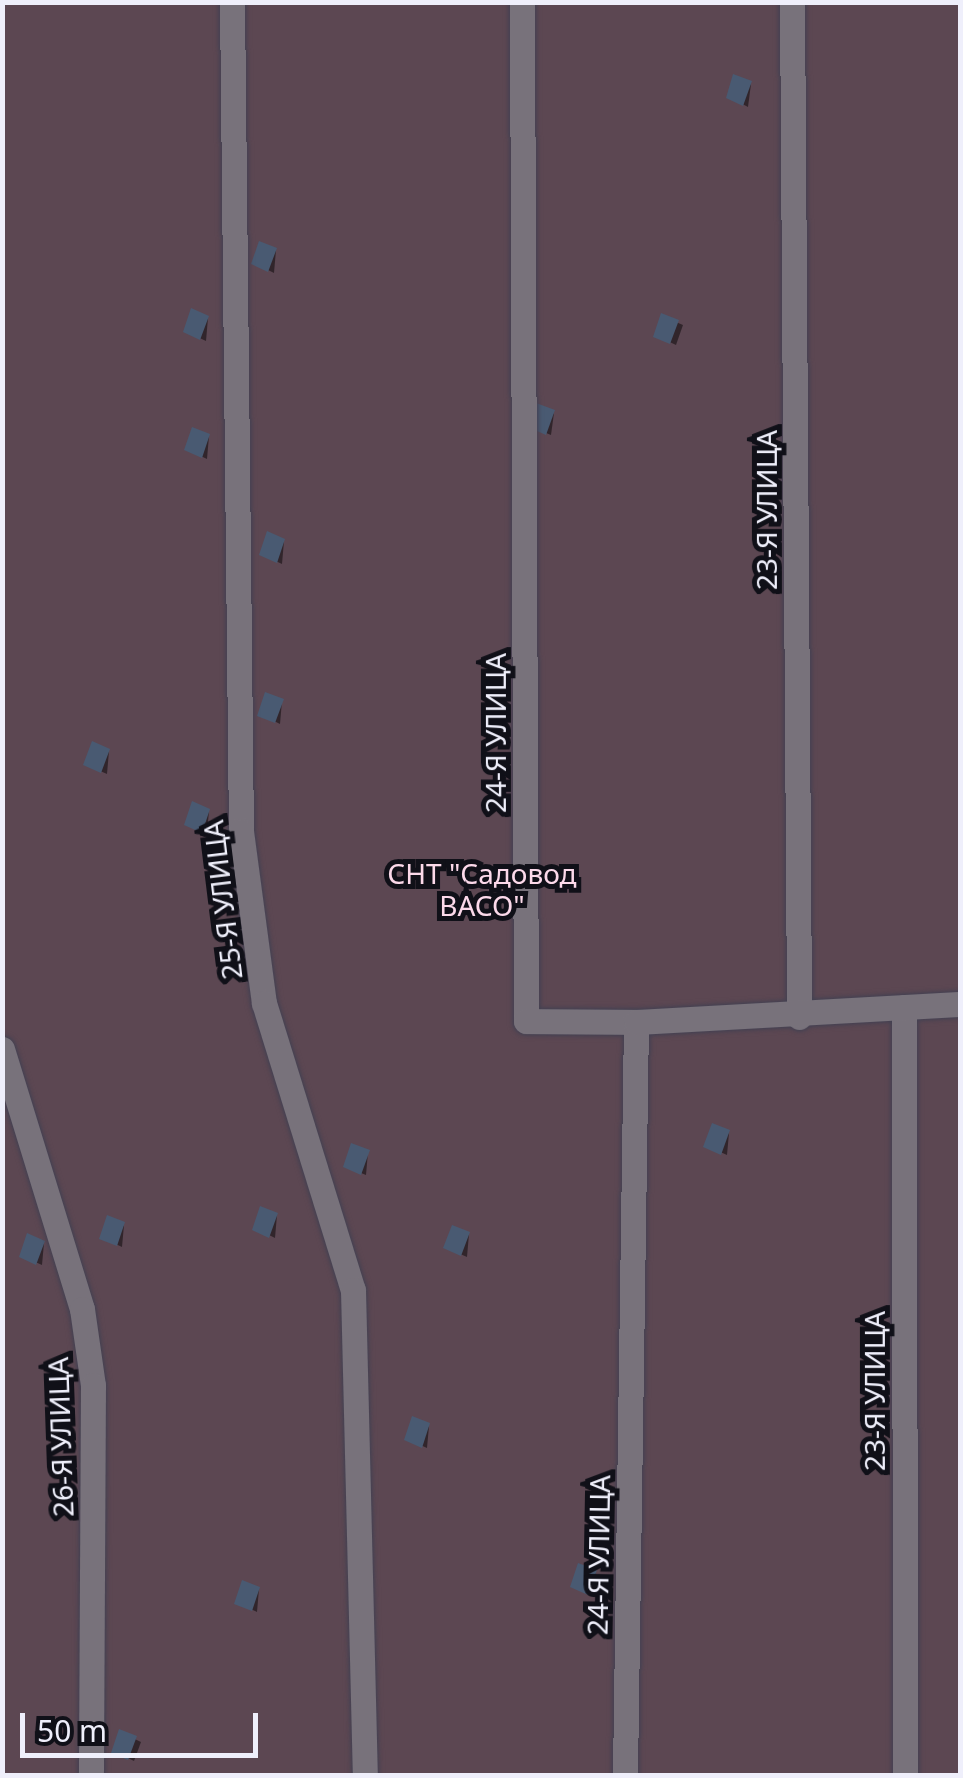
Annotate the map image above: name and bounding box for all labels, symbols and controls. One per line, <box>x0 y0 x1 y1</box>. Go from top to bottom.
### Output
street label: 23-Я УЛИЦА <box>749 430 783 590</box>
street label: 24-Я УЛИЦА <box>478 653 512 813</box>
street label: 25-Я УЛИЦА <box>196 818 248 982</box>
park label: СНТ "Садовод ВАСО" <box>387 856 577 922</box>
street label: 23-Я УЛИЦА <box>857 1311 891 1471</box>
street label: 26-Я УЛИЦА <box>40 1356 80 1518</box>
street label: 24-Я УЛИЦА <box>580 1475 616 1635</box>
scale bar <box>25 1693 262 1755</box>
text: 50 m <box>37 1710 107 1751</box>

